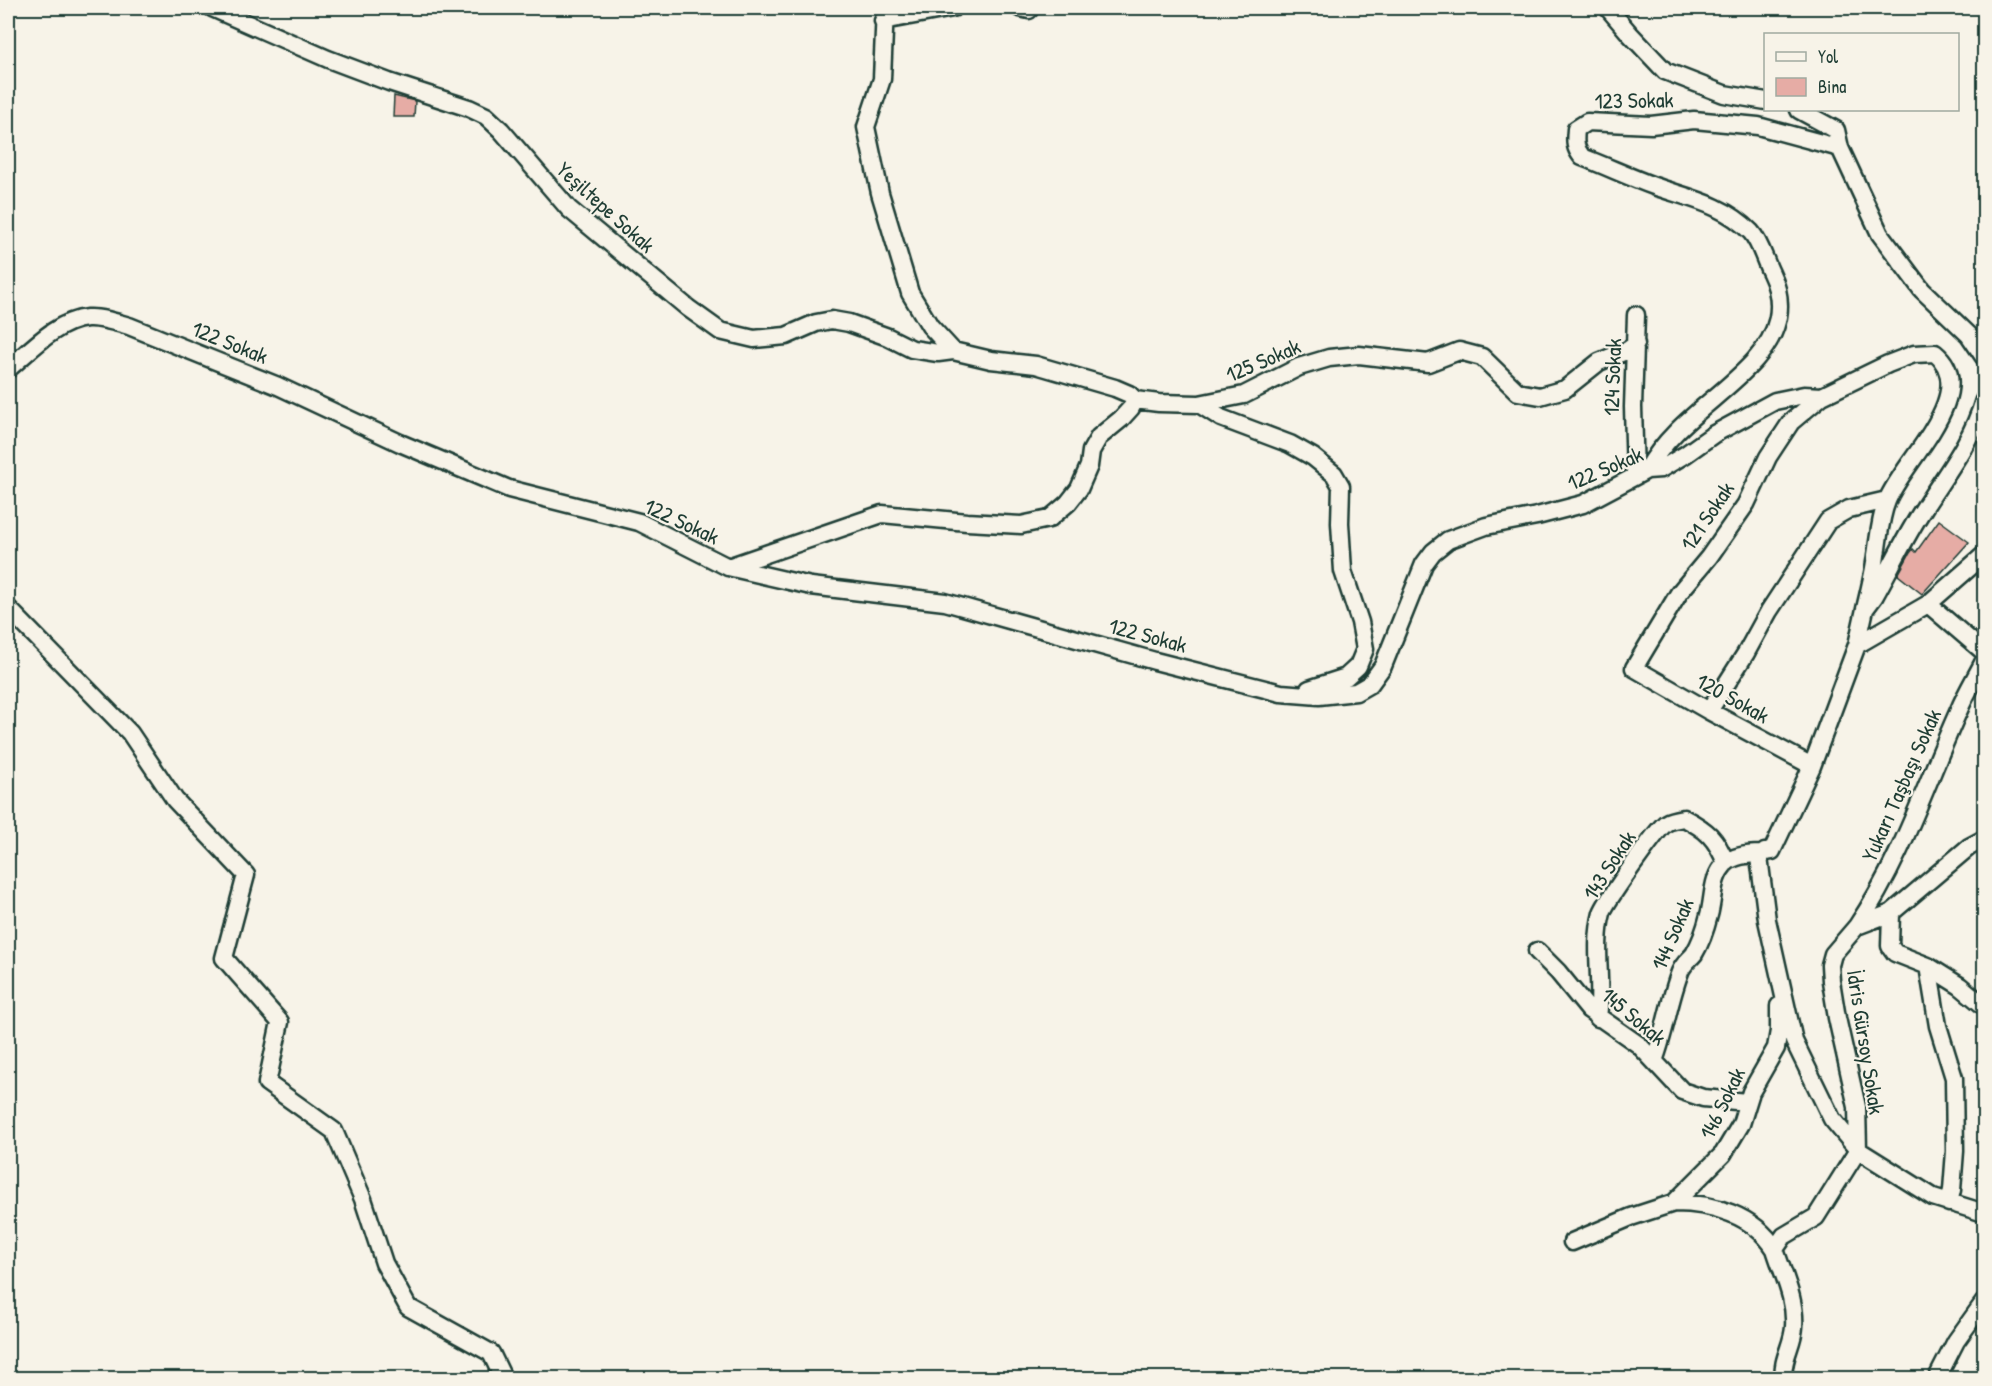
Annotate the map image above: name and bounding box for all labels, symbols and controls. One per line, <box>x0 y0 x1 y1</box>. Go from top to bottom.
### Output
legend <box>1764 33 1959 111</box>
text: Yol <box>1818 44 1838 69</box>
text: Bina <box>1818 74 1846 99</box>
street label: 123 Sokak <box>1594 84 1674 116</box>
street label: Yeşiltepe Sokak <box>550 155 662 259</box>
street label: 122 Sokak <box>188 313 272 371</box>
street label: 125 Sokak <box>1221 331 1305 389</box>
street label: 124 Sokak <box>1596 338 1628 416</box>
street label: 122 Sokak <box>1563 439 1647 497</box>
street label: 121 Sokak <box>1673 476 1741 556</box>
street label: 122 Sokak <box>640 491 724 551</box>
street label: 122 Sokak <box>1106 610 1190 660</box>
street label: 120 Sokak <box>1691 666 1775 730</box>
street label: Yukarı Taşbaşı Sokak <box>1854 704 1948 866</box>
street label: 143 Sokak <box>1575 825 1643 905</box>
street label: 144 Sokak <box>1643 893 1701 975</box>
street label: İdris Gürsoy Sokak <box>1840 968 1892 1116</box>
street label: 145 Sokak <box>1595 980 1673 1052</box>
street label: 146 Sokak <box>1692 1062 1752 1144</box>

